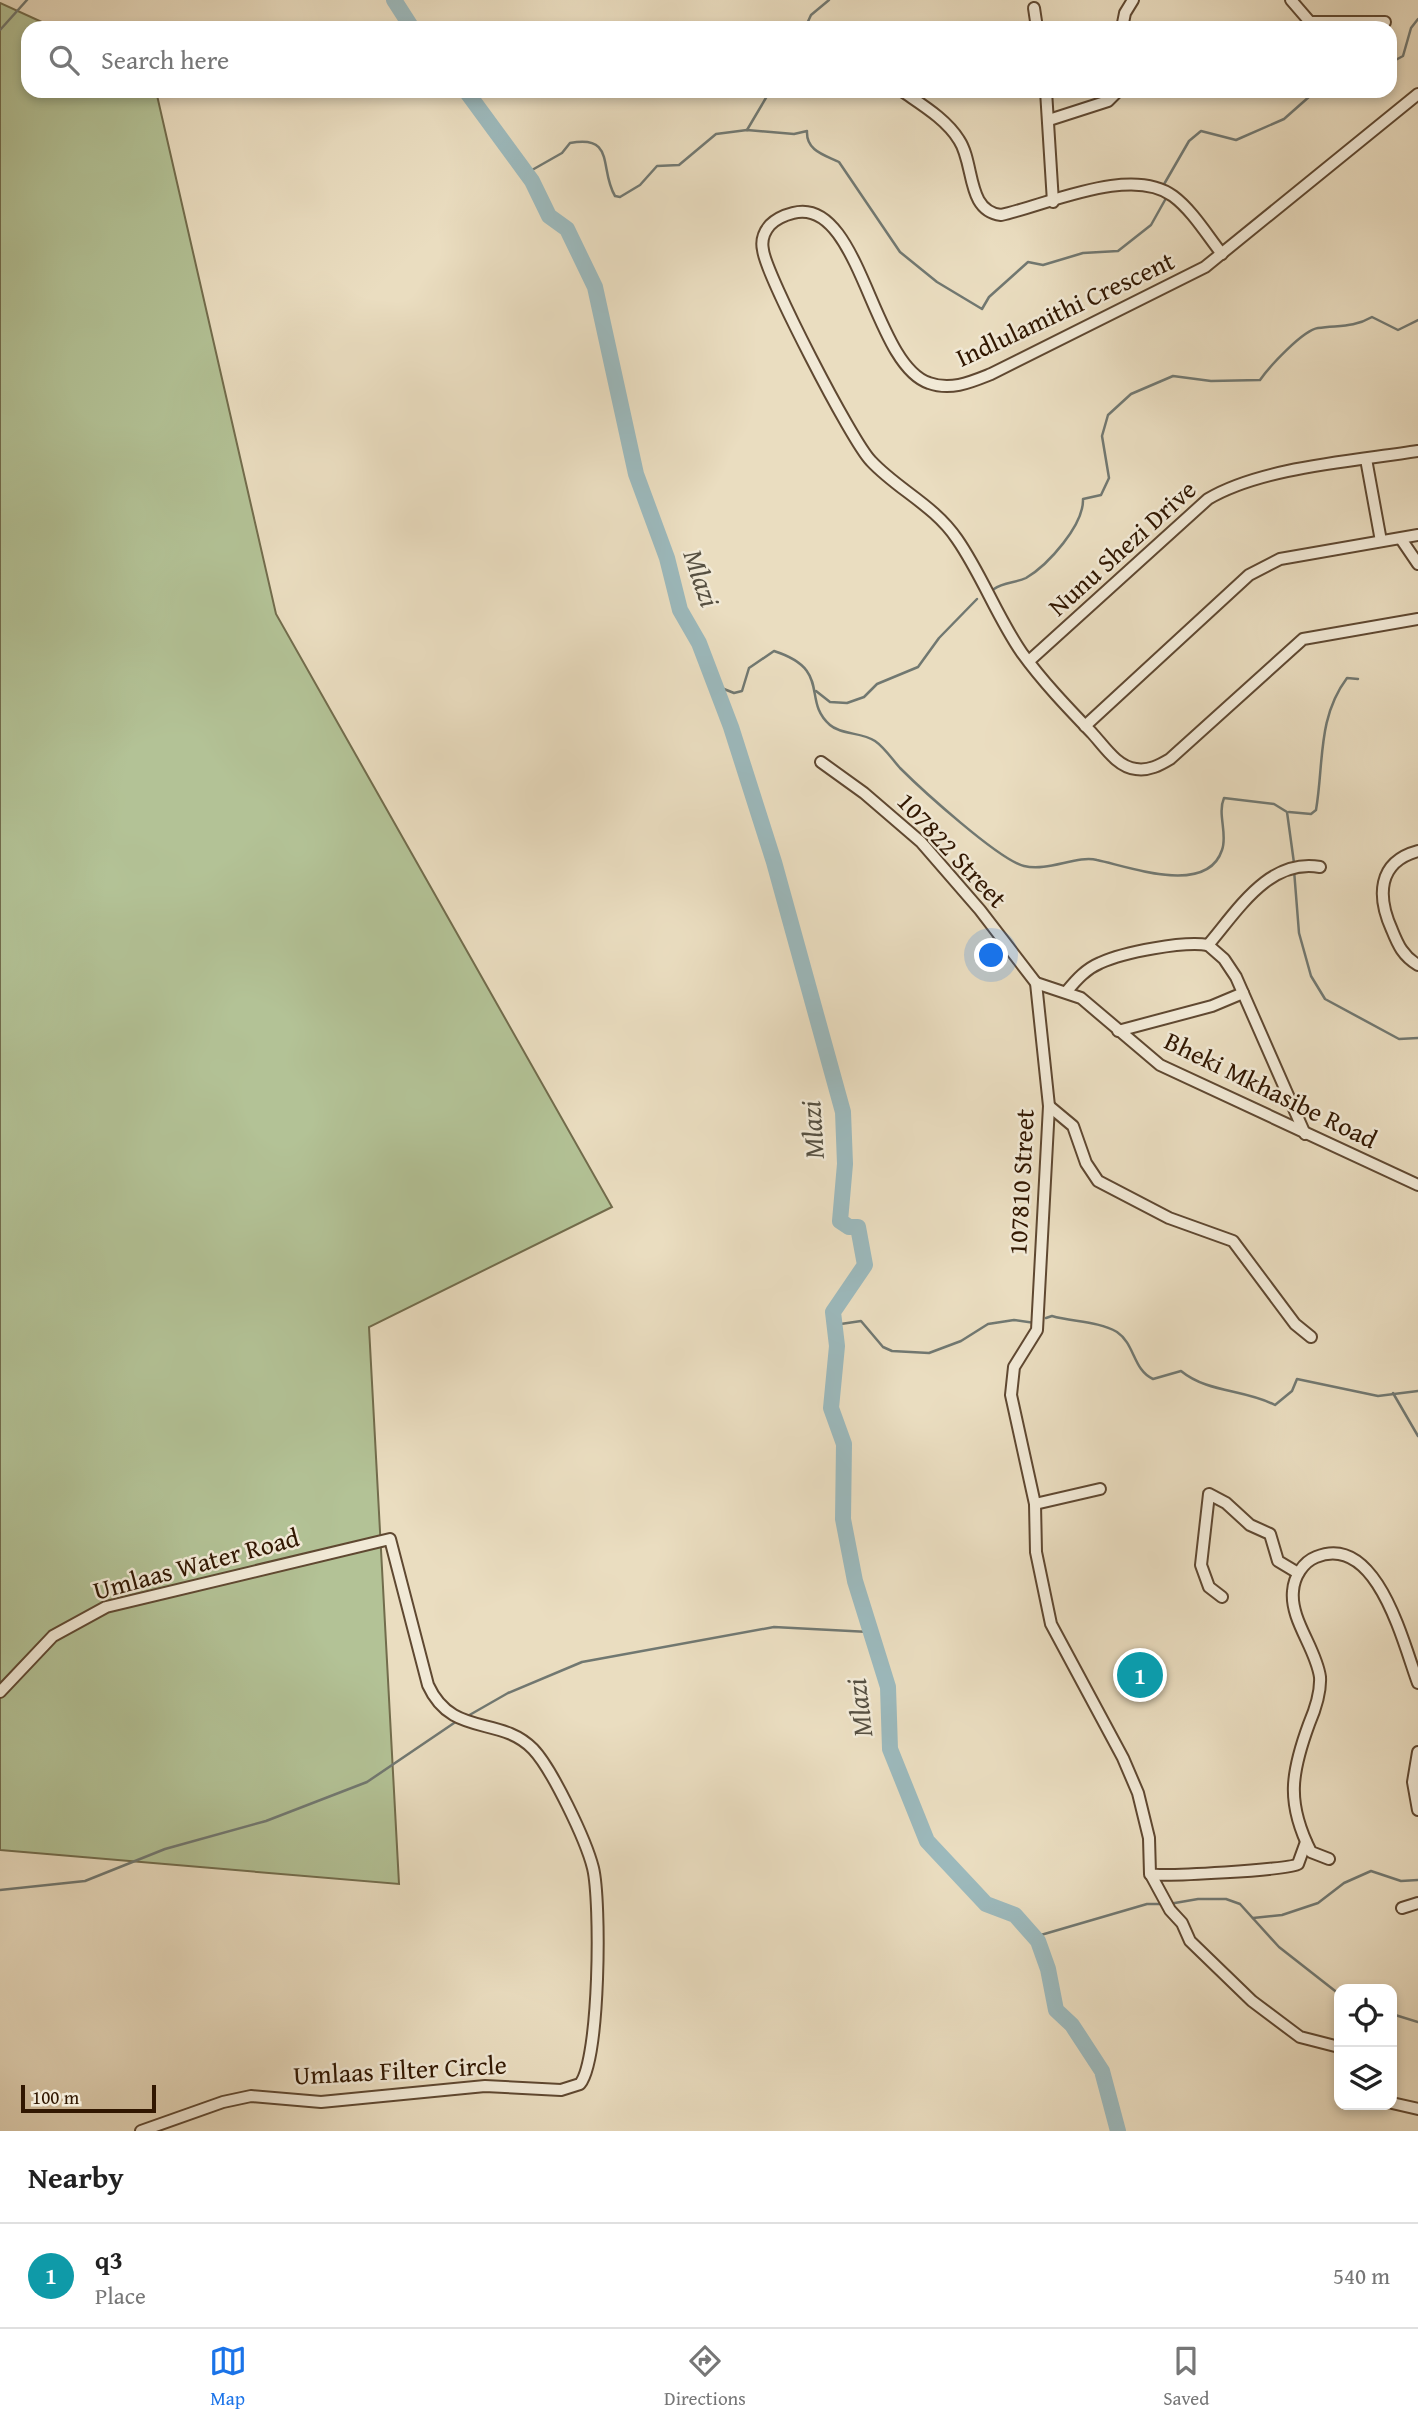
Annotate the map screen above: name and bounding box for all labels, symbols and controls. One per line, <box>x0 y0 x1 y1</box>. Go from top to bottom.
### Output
search box <box>21 21 1397 98</box>
text: Search here <box>101 40 229 79</box>
icon: search <box>45 41 83 79</box>
street label: Indlulamithi Crescent <box>949 241 1181 376</box>
street label: Nunu Shezi Drive <box>1039 470 1204 625</box>
water label: Mlazi <box>674 543 731 612</box>
street label: 107822 Street <box>888 783 1017 917</box>
your location <box>974 938 1008 972</box>
street label: Bheki Mkhasibe Road <box>1158 1021 1384 1158</box>
water label: Mlazi <box>789 1099 834 1161</box>
street label: 107810 Street <box>997 1108 1044 1256</box>
street label: Umlaas Water Road <box>88 1517 303 1610</box>
pin: 1 <box>1117 1649 1163 1701</box>
water label: Mlazi <box>835 1676 882 1740</box>
map controls <box>1334 1984 1397 2110</box>
button: locate <box>1334 1984 1397 2047</box>
street label: Umlaas Filter Circle <box>292 2044 508 2095</box>
button: layers <box>1334 2047 1397 2110</box>
scale bar <box>21 2082 156 2114</box>
text: 100 m <box>32 2083 79 2111</box>
text: Nearby <box>28 2155 124 2199</box>
text: q3 <box>95 2240 123 2279</box>
text: 1 <box>45 2259 57 2292</box>
text: 540 m <box>1333 2259 1390 2292</box>
text: Place <box>95 2279 146 2312</box>
tab: Map <box>209 2342 247 2412</box>
tab: Directions <box>664 2342 746 2412</box>
tab: Saved <box>1163 2342 1209 2412</box>

